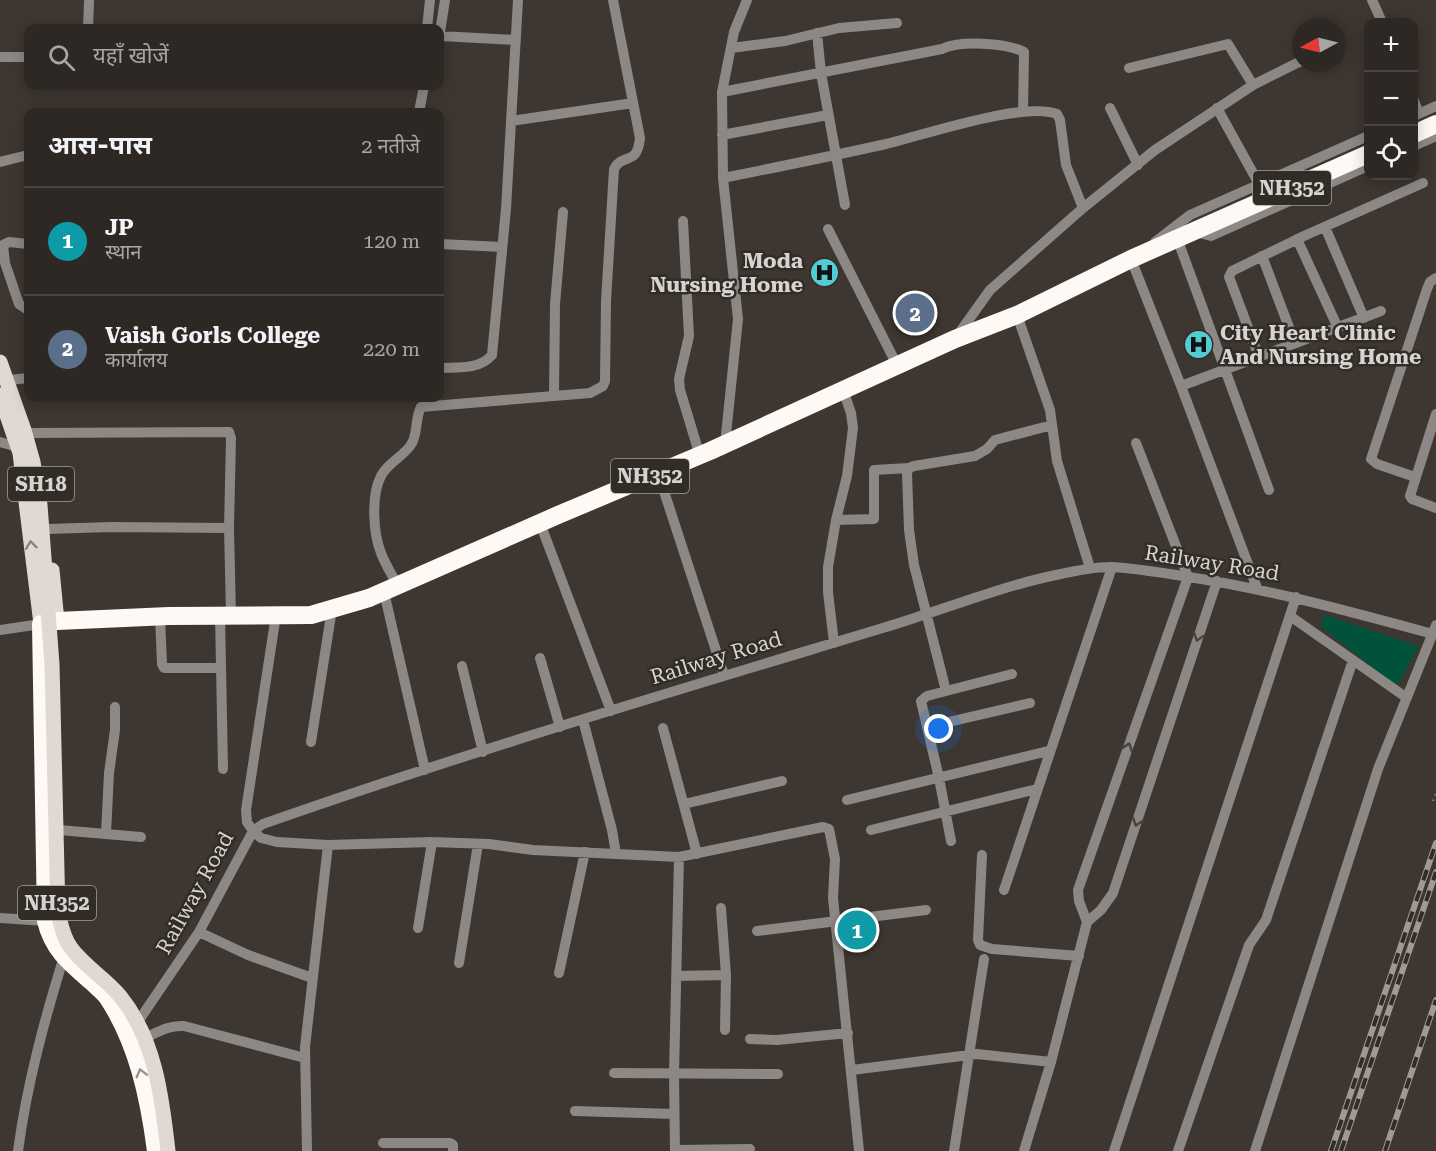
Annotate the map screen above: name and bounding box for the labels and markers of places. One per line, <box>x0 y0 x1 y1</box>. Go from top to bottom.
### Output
place label: Moda Nursing Home <box>650 249 804 297</box>
hospital icon: Moda Nursing Home <box>808 257 840 289</box>
pin: 2 <box>896 290 934 336</box>
place label: City Heart Clinic And Nursing Home <box>1220 321 1421 369</box>
hospital icon: City Heart Clinic And Nursing Home <box>1183 329 1215 361</box>
pin: 1 <box>838 908 876 952</box>

